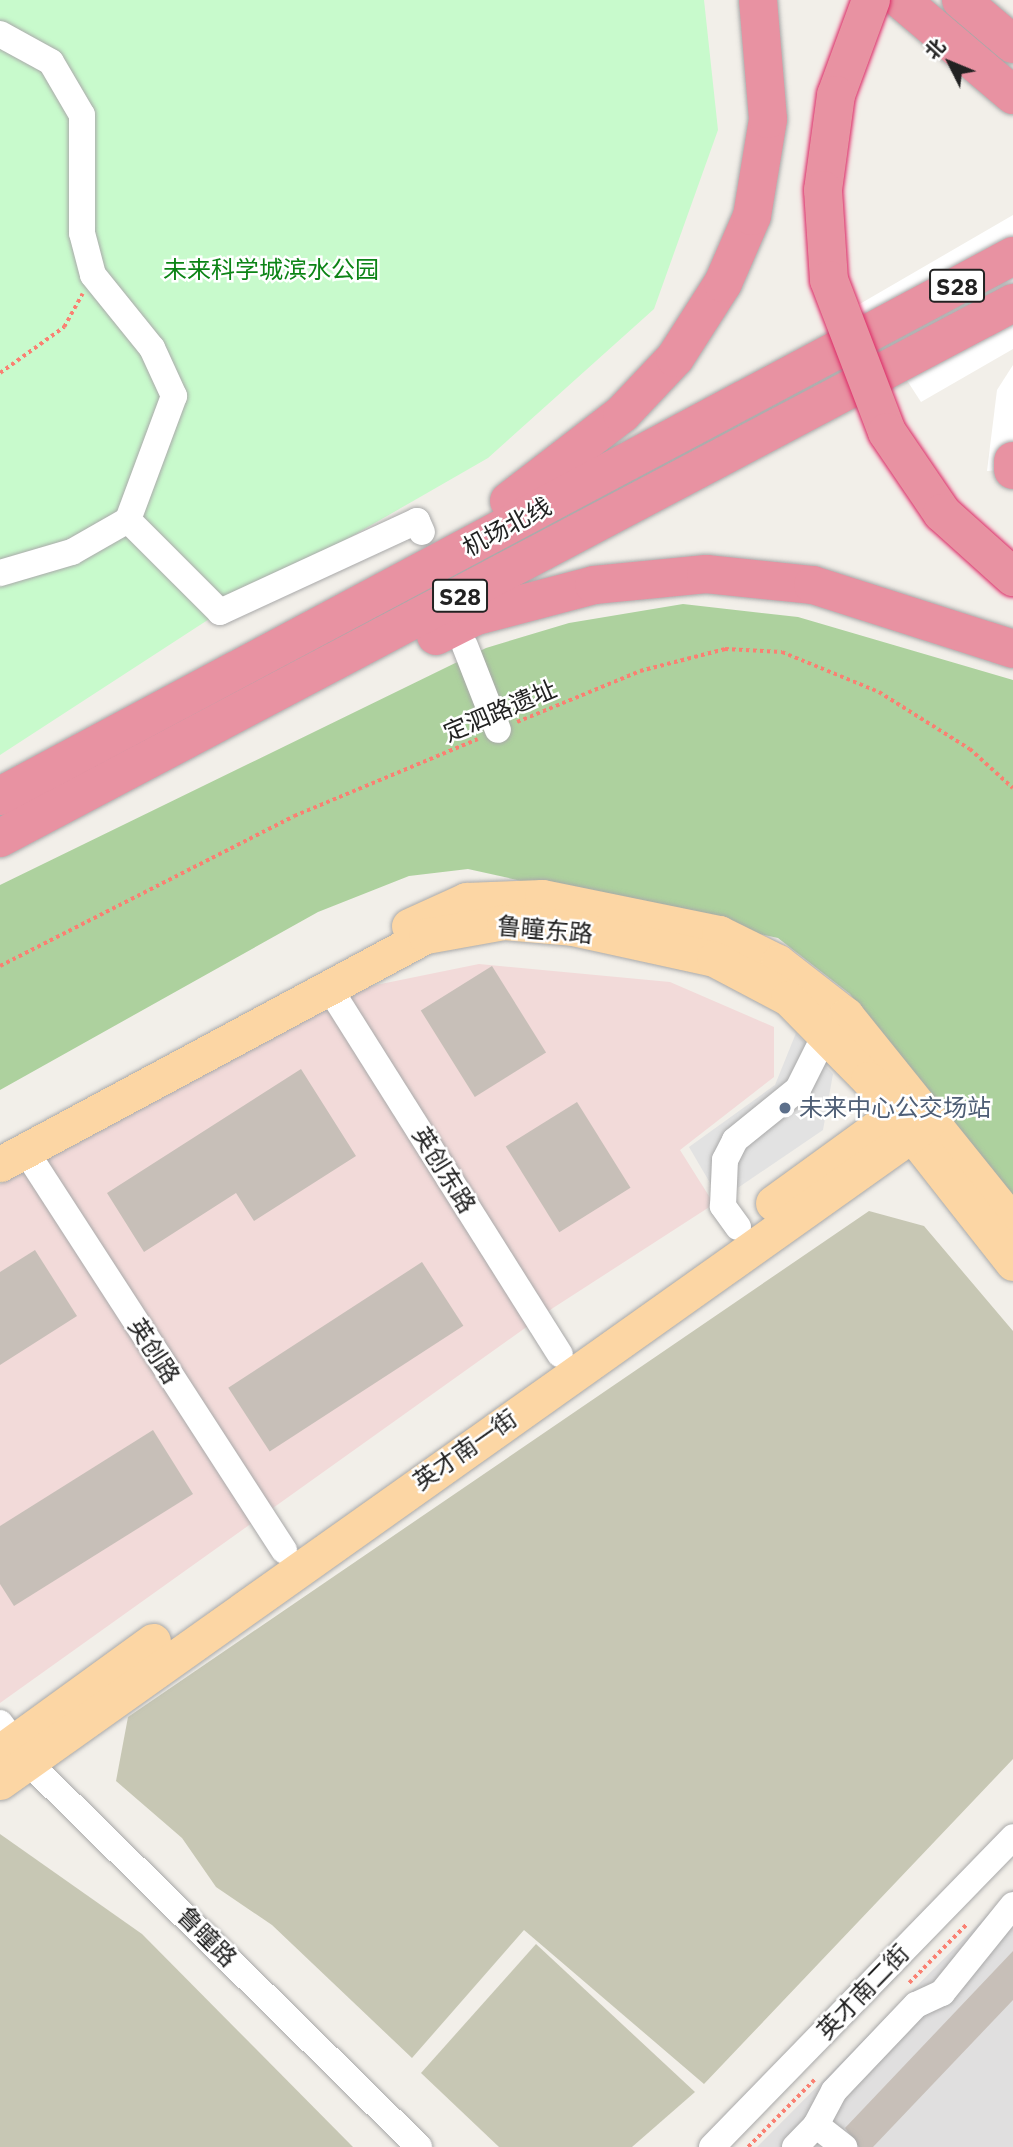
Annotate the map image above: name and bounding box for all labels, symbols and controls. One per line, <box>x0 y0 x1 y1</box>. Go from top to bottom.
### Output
north arrow <box>915 28 985 98</box>
text: 北 <box>919 34 950 64</box>
park label: 未来科学城滨水公园 <box>163 256 379 284</box>
road number: S28 <box>929 266 985 306</box>
street label: 机场北线 <box>458 492 556 562</box>
road number: S28 <box>432 576 488 616</box>
street label: 定泗路遗址 <box>439 674 561 748</box>
street label: 鲁瞳东路 <box>496 911 594 949</box>
place label: 未来中心公交场站 <box>799 1094 991 1122</box>
marker: 未来中心公交场站 <box>777 1100 793 1116</box>
street label: 英创东路 <box>406 1122 482 1218</box>
street label: 英创路 <box>122 1313 186 1389</box>
street label: 英才南一街 <box>408 1404 522 1496</box>
street label: 鲁瞳路 <box>171 1901 243 1973</box>
street label: 英才南二街 <box>811 1939 915 2045</box>

